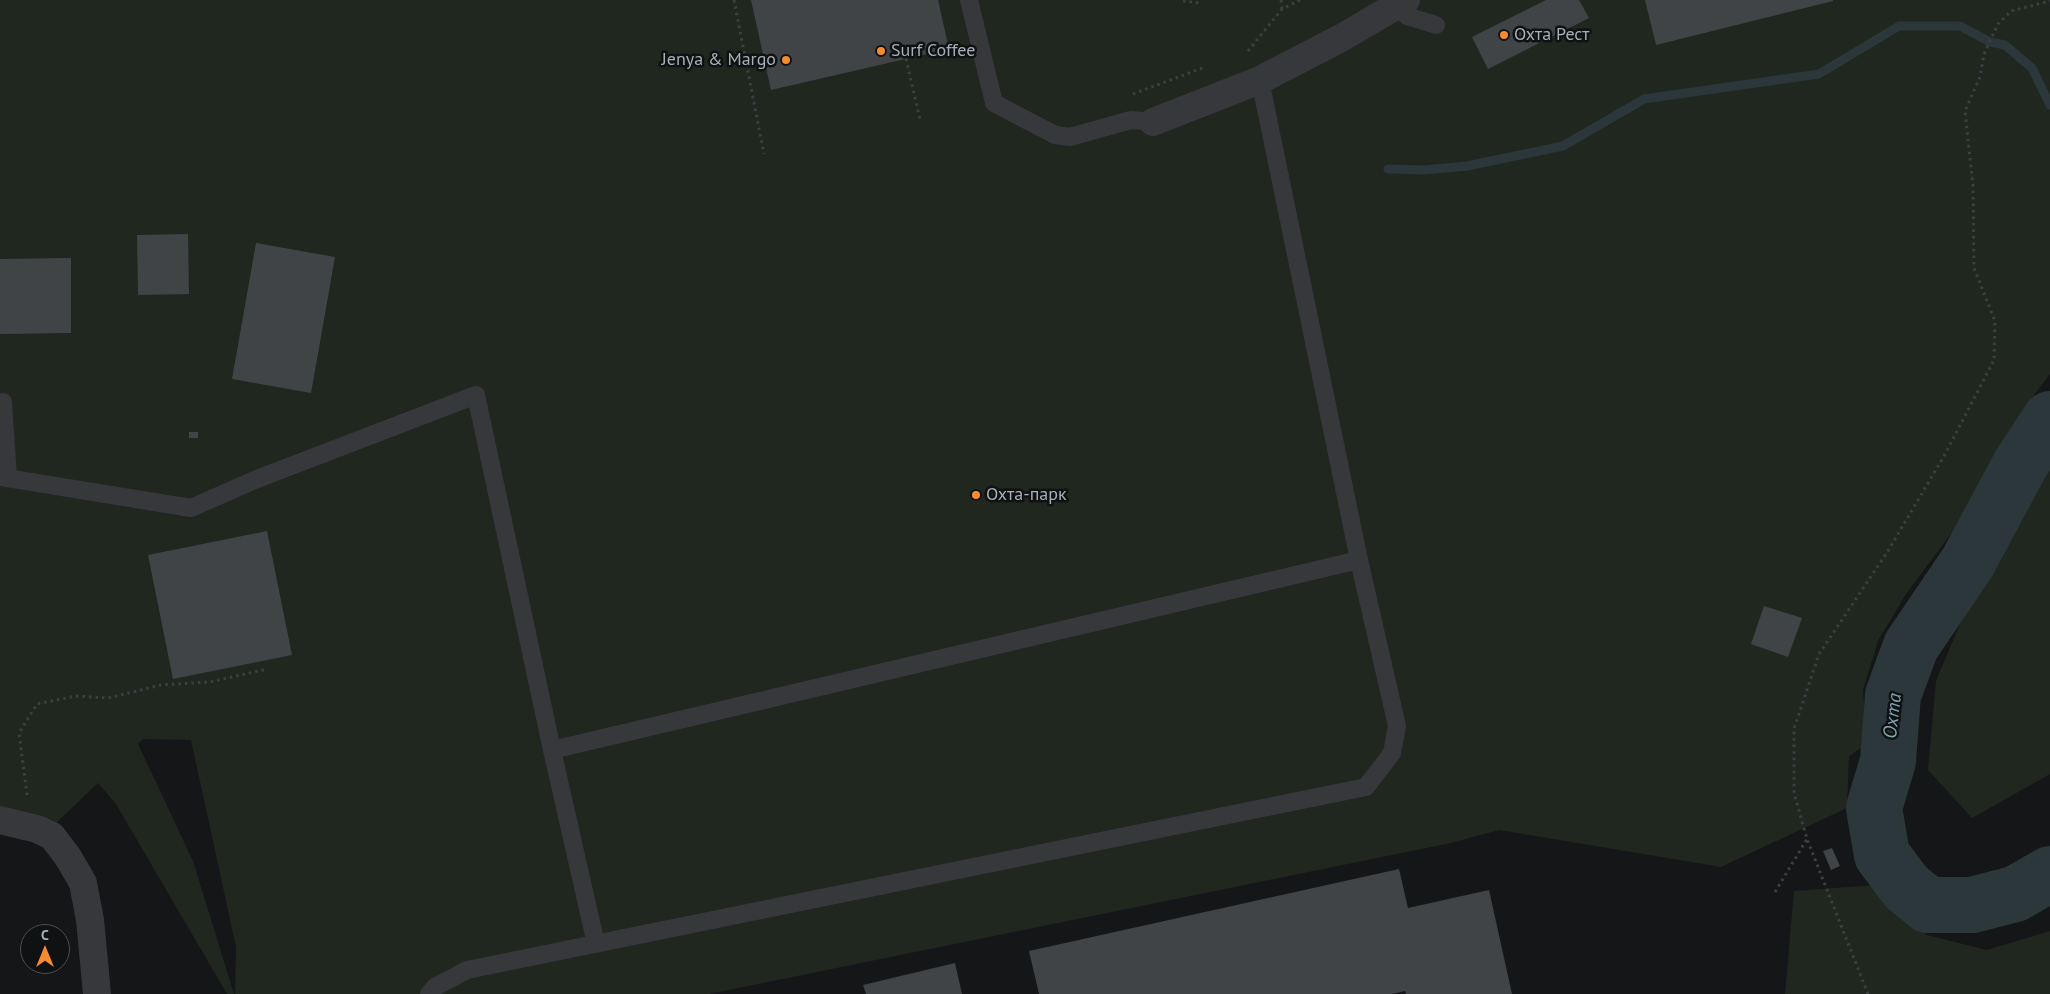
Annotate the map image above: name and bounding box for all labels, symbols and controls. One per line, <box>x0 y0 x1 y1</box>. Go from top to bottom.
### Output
place label: Охта Рест <box>1514 24 1589 46</box>
marker: Охта Рест <box>1498 29 1510 41</box>
place label: Surf Coffee <box>891 40 975 62</box>
marker: Surf Coffee <box>875 45 887 57</box>
place label: Jenya & Margo <box>662 49 776 71</box>
marker: Jenya & Margo <box>780 54 792 66</box>
place label: Охта-парк <box>986 484 1067 506</box>
marker: Охта-парк <box>970 489 982 501</box>
water label: Охта <box>1879 692 1907 740</box>
north arrow <box>20 924 70 974</box>
text: С <box>41 926 49 944</box>

